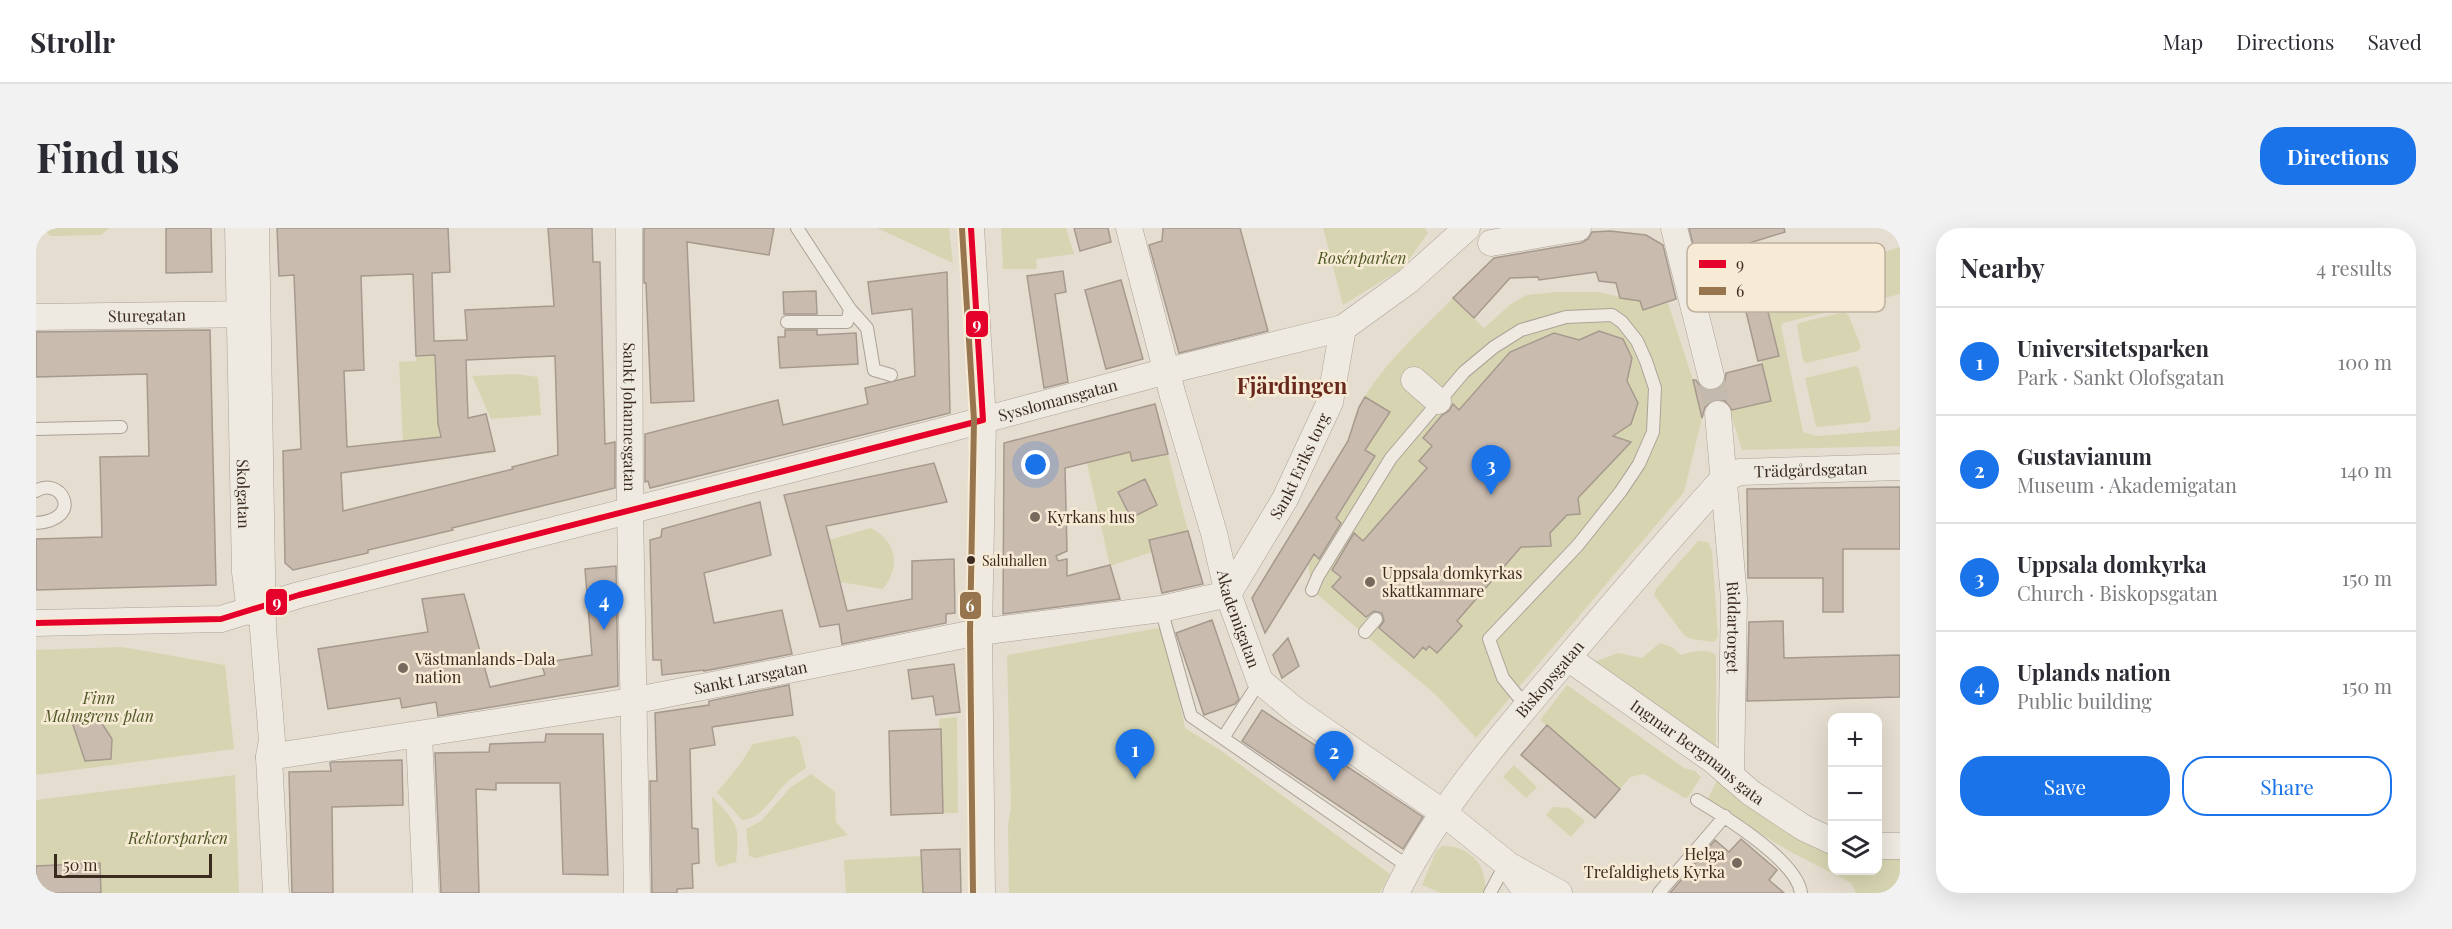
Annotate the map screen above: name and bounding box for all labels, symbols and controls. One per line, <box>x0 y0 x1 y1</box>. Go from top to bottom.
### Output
text: Strollr <box>30 23 115 60</box>
text: Map <box>2162 27 2203 55</box>
text: Directions <box>2236 27 2334 55</box>
text: Saved <box>2367 27 2422 55</box>
button: Directions <box>2260 127 2416 185</box>
text: Find us <box>36 128 180 184</box>
legend <box>1687 243 1885 312</box>
park label: Rosénparken <box>1316 247 1407 268</box>
text: Nearby <box>1960 250 2045 285</box>
text: 9 <box>1736 253 1744 274</box>
text: 4 results <box>2316 254 2392 281</box>
text: 6 <box>1736 280 1744 301</box>
street label: Sturegatan <box>108 304 187 326</box>
line badge: 9 <box>965 310 989 338</box>
text: 9 <box>973 313 982 334</box>
text: Universitetsparken <box>2017 333 2209 363</box>
street label: Sankt Johannesgatan <box>619 342 641 492</box>
text: 1 <box>1976 348 1983 375</box>
text: 100 m <box>2338 348 2392 375</box>
text: Park · Sankt Olofsgatan <box>2017 363 2224 390</box>
district label: Fjärdingen <box>1237 370 1348 400</box>
street label: Sysslomansgatan <box>996 374 1120 426</box>
street label: Sankt Eriks torg <box>1264 409 1334 523</box>
text: Gustavianum <box>2017 441 2152 471</box>
pin: 3 <box>1472 446 1510 495</box>
your location <box>1021 450 1050 479</box>
text: 2 <box>1974 456 1985 483</box>
text: 140 m <box>2340 456 2392 483</box>
street label: Trädgårdsgatan <box>1754 457 1868 482</box>
street label: Skolgatan <box>233 459 255 529</box>
text: Museum · Akademigatan <box>2017 471 2237 498</box>
place label: Kyrkans hus <box>1047 506 1135 527</box>
marker: Kyrkans hus <box>1028 510 1042 524</box>
text: Uppsala domkyrka <box>2017 549 2207 579</box>
place label: Saluhallen <box>982 551 1048 570</box>
marker: Saluhallen <box>965 554 977 566</box>
place label: Uppsala domkyrkas skattkammare <box>1382 562 1522 601</box>
text: 3 <box>1975 564 1984 591</box>
text: 150 m <box>2342 564 2392 591</box>
street label: Akademigatan <box>1213 567 1265 671</box>
marker: Uppsala domkyrkas skattkammare <box>1363 575 1377 589</box>
text: Church · Biskopsgatan <box>2017 579 2218 606</box>
pin: 4 <box>584 580 624 630</box>
street label: Riddartorget <box>1723 580 1745 674</box>
line badge: 9 <box>265 588 288 616</box>
text: 9 <box>273 591 282 612</box>
line badge: 6 <box>959 591 982 620</box>
text: 6 <box>966 595 975 616</box>
street label: Biskopsgatan <box>1510 635 1588 722</box>
place label: Västmanlands-Dala nation <box>414 648 555 687</box>
street label: Sankt Larsgatan <box>692 655 809 699</box>
text: Uplands nation <box>2017 657 2171 687</box>
marker: Västmanlands-Dala nation <box>396 661 410 675</box>
text: 4 <box>1974 672 1985 699</box>
text: 150 m <box>2342 672 2392 699</box>
park label: Finn Malmgrens plan <box>43 687 154 726</box>
text: Public building <box>2017 687 2152 714</box>
street label: Ingmar Bergmans gata <box>1626 694 1769 809</box>
map controls <box>1828 713 1882 875</box>
button: + <box>1828 713 1882 767</box>
pin: 1 <box>1116 730 1154 779</box>
pin: 2 <box>1314 732 1354 781</box>
button: Save <box>1960 756 2170 816</box>
button: Share <box>2182 756 2392 816</box>
button: − <box>1828 767 1882 821</box>
button: layers <box>1828 821 1882 875</box>
park label: Rektorsparken <box>127 827 228 848</box>
place label: Helga Trefaldighets Kyrka <box>1584 843 1725 882</box>
scale bar <box>54 851 212 878</box>
text: 50 m <box>63 854 97 875</box>
marker: Helga Trefaldighets Kyrka <box>1730 856 1744 870</box>

